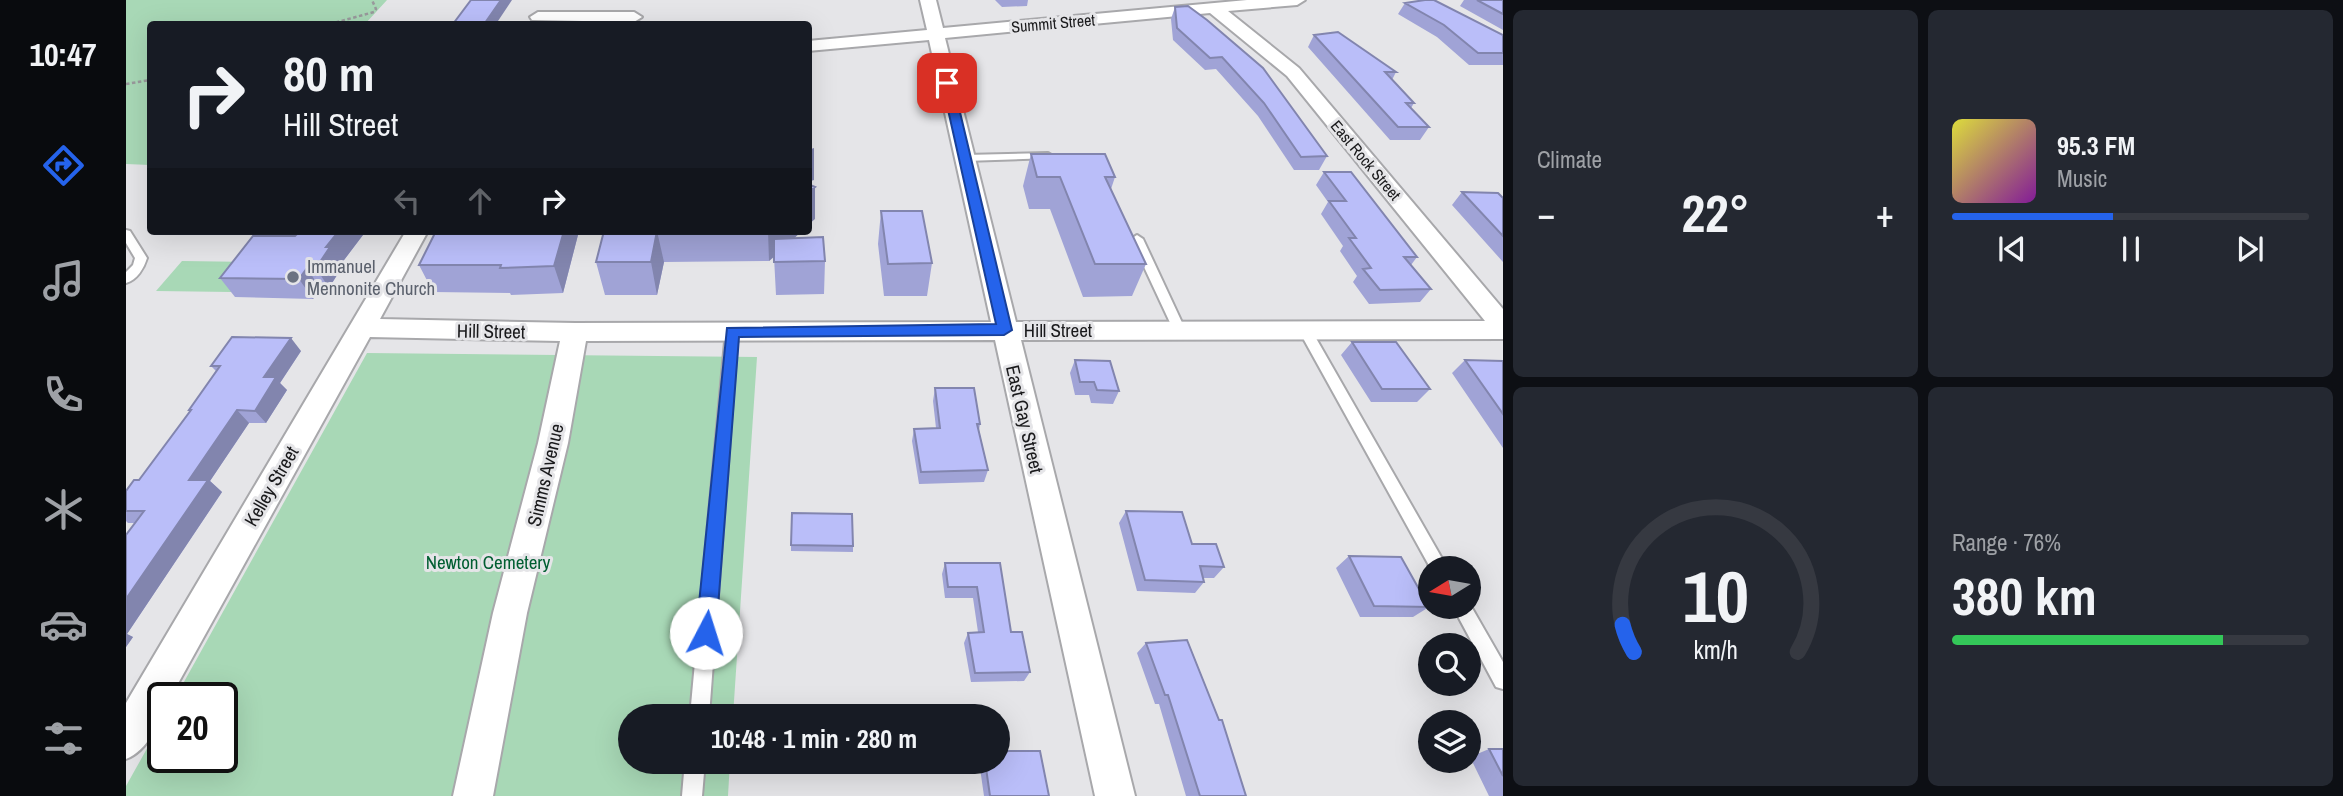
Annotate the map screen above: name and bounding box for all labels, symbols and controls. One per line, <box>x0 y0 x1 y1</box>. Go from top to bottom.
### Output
street label: Summit Street <box>1010 8 1096 38</box>
text: 10:47 <box>29 33 97 76</box>
text: 80 m <box>283 40 375 106</box>
icon: right <box>168 49 259 140</box>
pin <box>917 53 977 113</box>
icon: arrive <box>928 64 966 102</box>
text: Hill Street <box>283 103 398 146</box>
street label: East Rock Street <box>1326 115 1406 205</box>
text: 95.3 FM <box>2057 128 2135 163</box>
icon: directions <box>39 141 88 190</box>
text: Climate <box>1537 144 1602 175</box>
text: Music <box>2057 163 2107 194</box>
text: 22° <box>1681 178 1750 248</box>
icon: left <box>388 182 426 220</box>
icon: ahead <box>461 182 499 220</box>
icon: right <box>534 182 572 220</box>
text: − <box>1537 188 1555 239</box>
text: + <box>1876 188 1894 239</box>
icon: previous <box>1993 230 2031 268</box>
icon: pause <box>2112 230 2150 268</box>
icon: next <box>2231 230 2269 268</box>
place label: Immanuel Mennonite Church <box>307 253 435 301</box>
icon: music <box>39 256 88 305</box>
marker: Immanuel Mennonite Church <box>285 269 301 285</box>
street label: Hill Street <box>457 317 526 345</box>
street label: Hill Street <box>1024 317 1093 343</box>
street label: East Gay Street <box>1000 362 1050 476</box>
icon: phone <box>39 370 88 419</box>
street label: Simms Avenue <box>521 421 569 529</box>
street label: Kelley Street <box>238 441 305 531</box>
icon: climate <box>39 485 88 534</box>
text: Range · 76% <box>1952 527 2061 558</box>
text: 10 <box>1682 548 1749 646</box>
park label: Newton Cemetery <box>426 549 551 575</box>
north arrow <box>1418 556 1480 620</box>
map controls <box>1418 556 1481 773</box>
text: 380 km <box>1952 561 2097 631</box>
position arrow <box>669 596 743 670</box>
icon: car <box>39 600 88 649</box>
button: search <box>1418 633 1481 696</box>
text: km/h <box>1693 633 1738 667</box>
speed limit sign: 20 <box>147 682 238 773</box>
button: layers <box>1418 710 1481 773</box>
icon: filters <box>39 714 88 763</box>
text: 10:48 · 1 min · 280 m <box>711 721 917 756</box>

